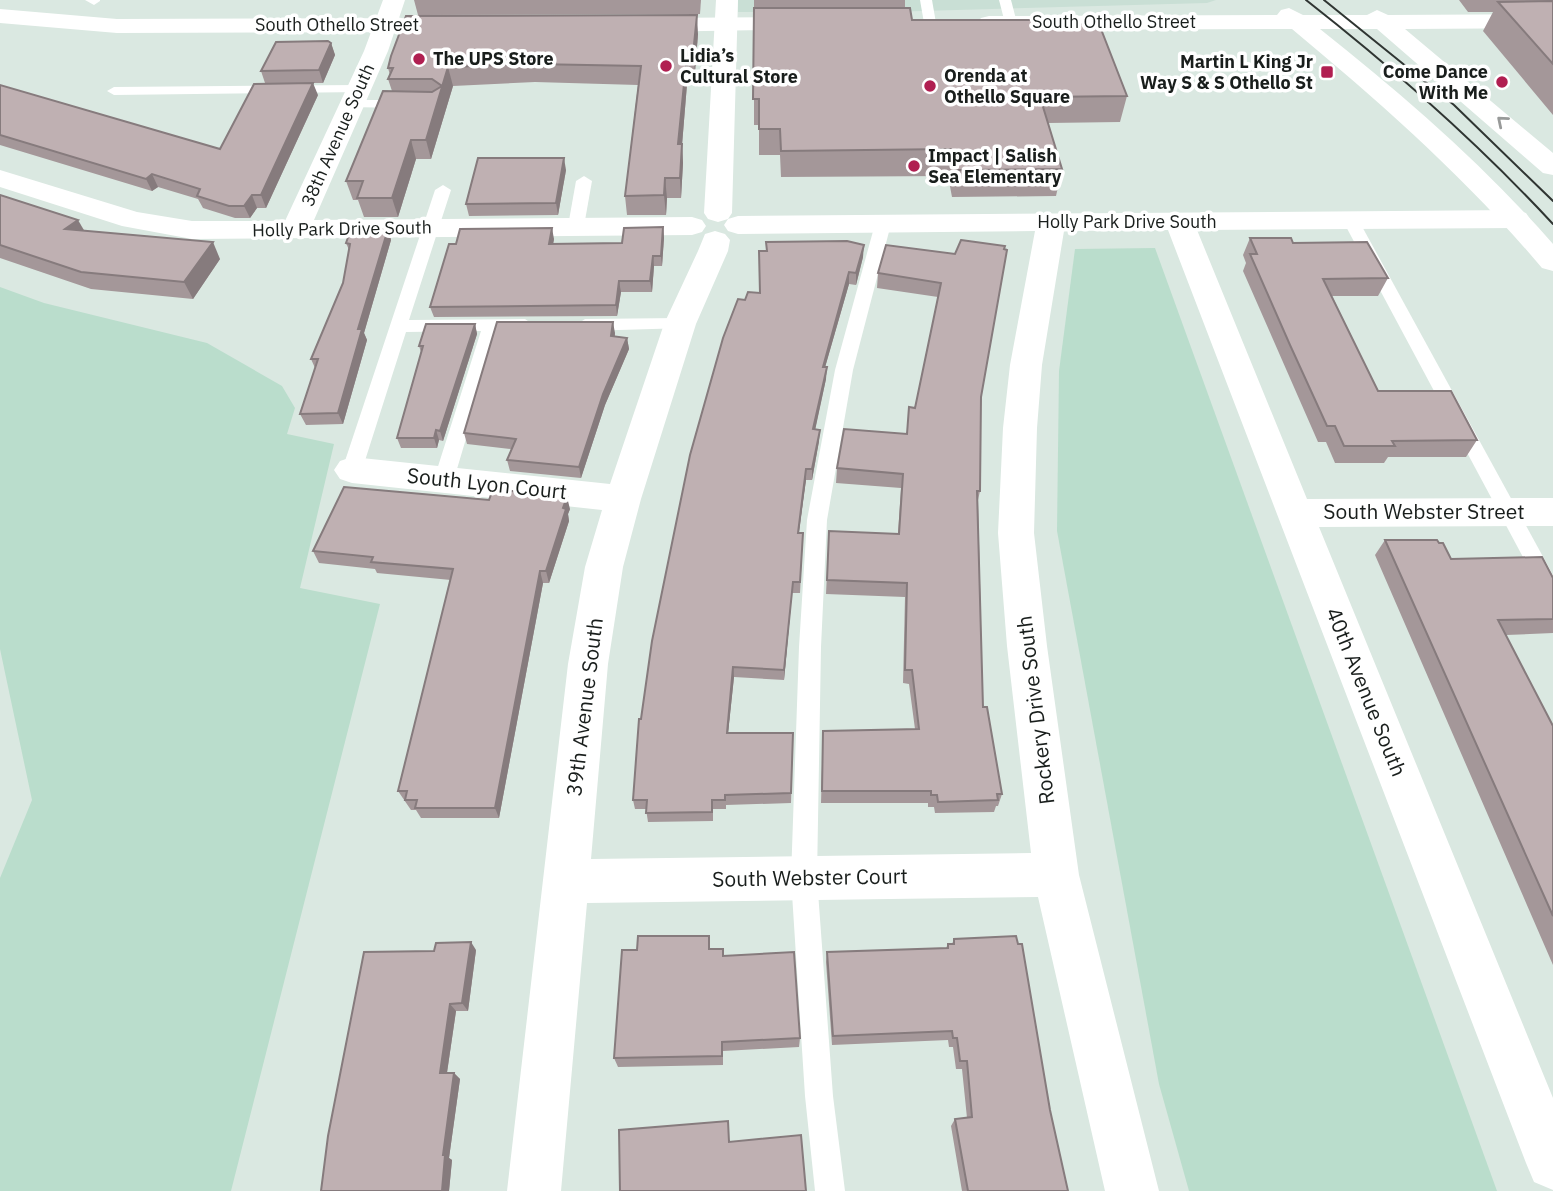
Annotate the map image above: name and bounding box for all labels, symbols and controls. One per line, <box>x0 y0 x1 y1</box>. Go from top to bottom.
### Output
street label: South Othello Street <box>1032 10 1196 33</box>
street label: South Othello Street <box>255 13 419 36</box>
place label: Lidia’s Cultural Store <box>680 44 798 88</box>
place label: The UPS Store <box>433 47 554 70</box>
place label: Martin L King Jr Way S & S Othello St <box>1140 50 1313 94</box>
marker: The UPS Store <box>411 51 427 67</box>
marker: Lidia’s Cultural Store <box>658 58 674 74</box>
street label: 38th Avenue South <box>296 60 379 210</box>
place label: Come Dance With Me <box>1383 60 1488 104</box>
place label: Orenda at Othello Square <box>944 64 1070 108</box>
marker: Martin L King Jr Way S & S Othello St <box>1319 64 1335 80</box>
marker: Come Dance With Me <box>1494 74 1510 90</box>
marker: Orenda at Othello Square <box>922 78 938 94</box>
one-way arrow <box>1498 117 1511 129</box>
place label: Impact | Salish Sea Elementary <box>928 144 1062 188</box>
marker: Impact | Salish Sea Elementary <box>906 158 922 174</box>
street label: Holly Park Drive South <box>1037 210 1217 233</box>
street label: Holly Park Drive South <box>252 215 432 242</box>
street label: South Lyon Court <box>406 461 568 505</box>
street label: South Webster Street <box>1323 497 1525 525</box>
street label: 40th Avenue South <box>1320 603 1414 780</box>
street label: Rockery Drive South <box>1010 614 1060 806</box>
street label: 39th Avenue South <box>559 616 609 798</box>
street label: South Webster Court <box>712 861 908 893</box>

